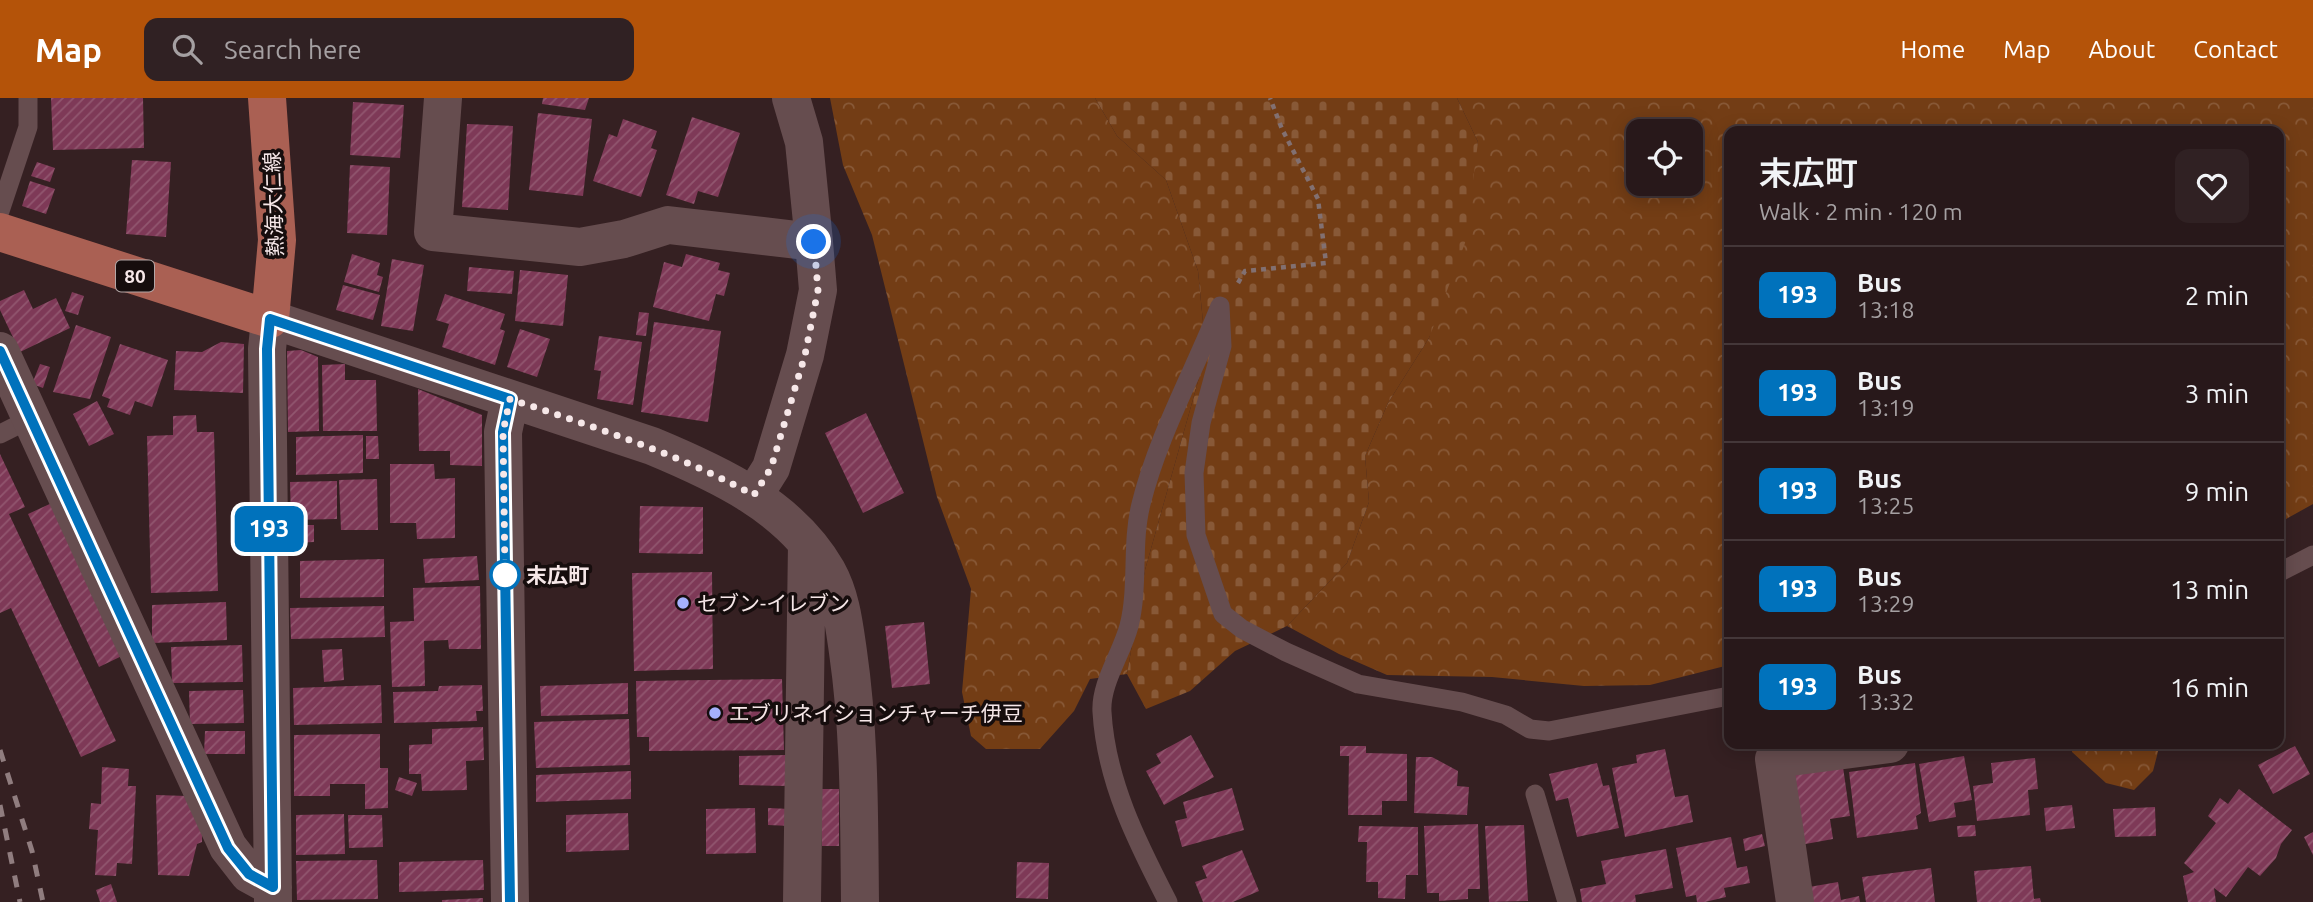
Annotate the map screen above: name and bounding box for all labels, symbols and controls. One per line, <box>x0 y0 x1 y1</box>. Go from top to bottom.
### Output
search box <box>144 18 634 81</box>
icon: search <box>168 30 206 68</box>
text: Map <box>35 31 102 68</box>
text: Search here <box>224 35 362 64</box>
text: Home <box>1900 36 1965 63</box>
text: Map <box>2003 36 2050 63</box>
text: About <box>2088 36 2155 63</box>
text: Contact <box>2193 36 2278 63</box>
map controls <box>1626 119 1703 196</box>
button: locate <box>1626 119 1703 196</box>
button: heart <box>2175 149 2249 223</box>
street label: 熱海大仁線 <box>259 151 287 257</box>
text: 末広町 <box>1759 154 1858 191</box>
text: Walk · 2 min · 120 m <box>1759 199 1963 224</box>
your location <box>796 224 831 259</box>
road number: 80 <box>116 260 154 292</box>
text: Bus <box>1857 268 1902 297</box>
text: 193 <box>1777 281 1818 308</box>
text: 2 min <box>2185 281 2249 310</box>
text: 13:18 <box>1857 297 1915 322</box>
text: Bus <box>1857 366 1902 395</box>
text: 193 <box>1777 379 1818 406</box>
text: 3 min <box>2185 379 2249 408</box>
text: 13:19 <box>1857 395 1915 420</box>
text: Bus <box>1857 464 1902 493</box>
text: 193 <box>1777 477 1818 504</box>
text: 9 min <box>2185 477 2249 506</box>
text: 13:25 <box>1857 493 1915 518</box>
line badge: 193 <box>229 506 309 552</box>
text: 193 <box>249 515 289 542</box>
marker: 末広町 <box>490 560 520 590</box>
text: Bus <box>1857 562 1902 591</box>
place label: 末広町 <box>526 563 589 587</box>
text: 193 <box>1777 575 1818 602</box>
text: 13 min <box>2170 575 2249 604</box>
place label: セブン-イレブン <box>697 591 850 615</box>
text: 13:29 <box>1857 591 1915 616</box>
marker: セブン-イレブン <box>675 595 691 611</box>
text: Bus <box>1857 660 1902 689</box>
text: 193 <box>1777 673 1818 700</box>
text: 16 min <box>2170 673 2249 702</box>
text: 13:32 <box>1857 689 1915 714</box>
place label: エブリネイションチャーチ伊豆 <box>729 701 1023 725</box>
marker: エブリネイションチャーチ伊豆 <box>707 705 723 721</box>

